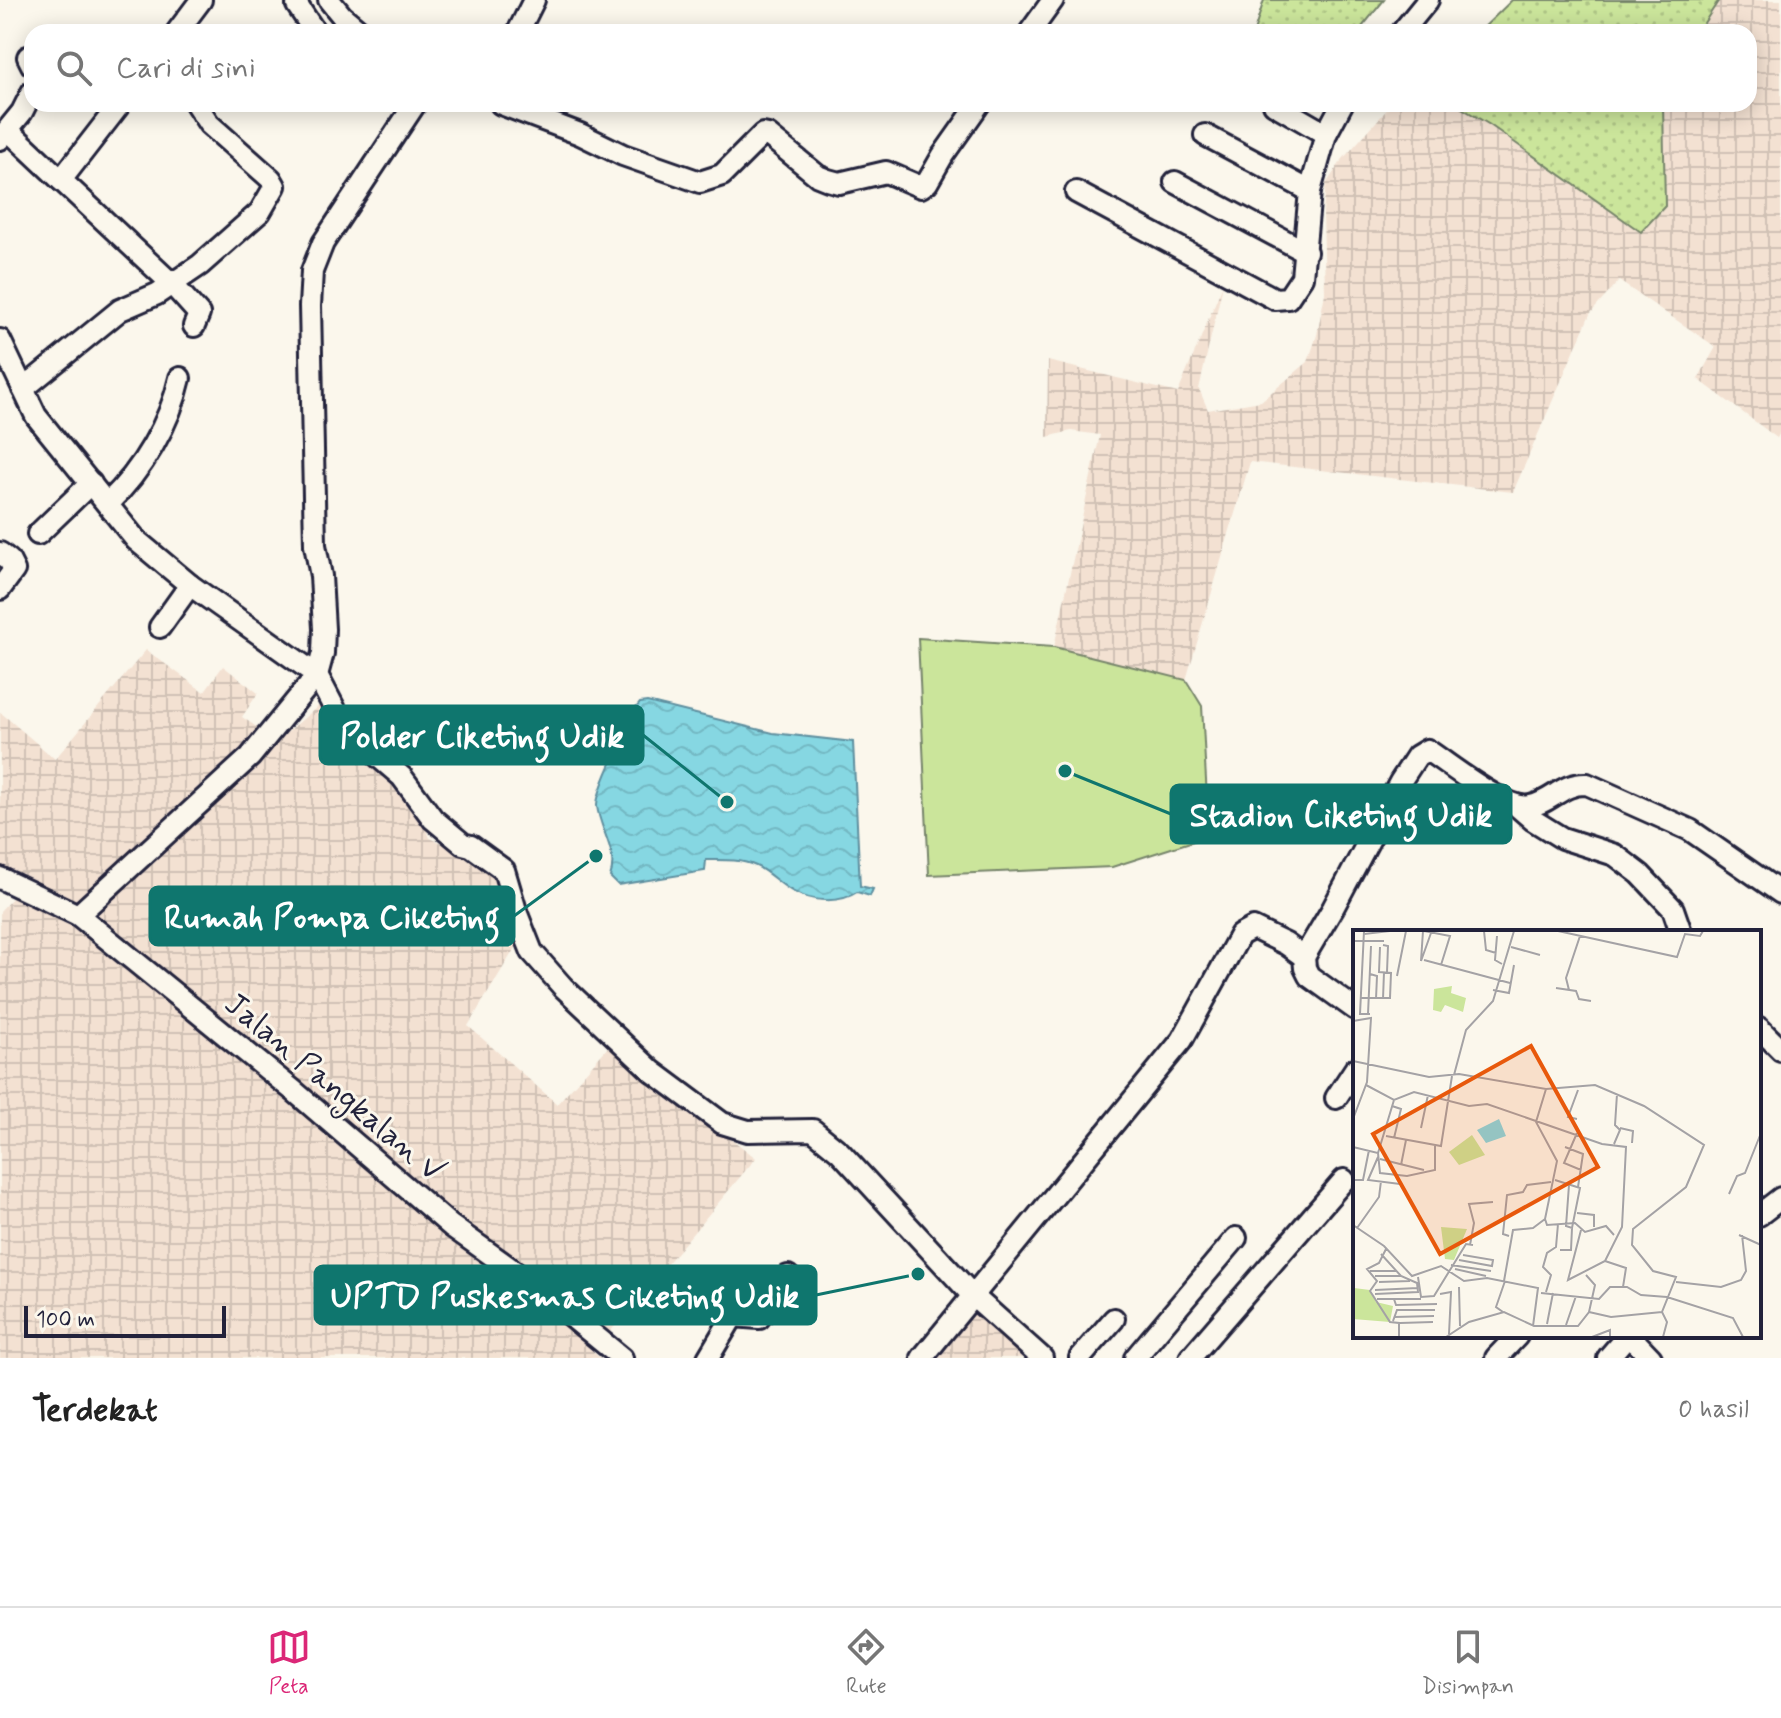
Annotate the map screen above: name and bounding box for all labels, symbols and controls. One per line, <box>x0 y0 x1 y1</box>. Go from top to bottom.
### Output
search box <box>24 24 1757 112</box>
icon: search <box>52 46 96 90</box>
text: Cari di sini <box>116 49 256 88</box>
callout: Polder Ciketing Udik <box>320 706 643 764</box>
text: Polder Ciketing Udik <box>340 715 624 764</box>
callout: Stadion Ciketing Udik <box>1171 785 1511 843</box>
text: Stadion Ciketing Udik <box>1190 794 1492 843</box>
callout: Rumah Pompa Ciketing <box>150 887 514 945</box>
text: Rumah Pompa Ciketing <box>164 896 500 945</box>
inset map <box>1353 930 1761 1338</box>
street label: Jalan Pangkalan V <box>214 984 453 1194</box>
callout: UPTD Puskesmas Ciketing Udik <box>315 1266 816 1324</box>
text: UPTD Puskesmas Ciketing Udik <box>331 1275 800 1324</box>
scale bar <box>24 1302 226 1338</box>
text: 100 m <box>36 1306 95 1334</box>
text: Terdekat <box>32 1388 158 1433</box>
text: 0 hasil <box>1678 1393 1749 1427</box>
tab: Peta <box>267 1625 311 1701</box>
tab: Rute <box>844 1625 888 1701</box>
tab: Disimpan <box>1422 1625 1514 1701</box>

